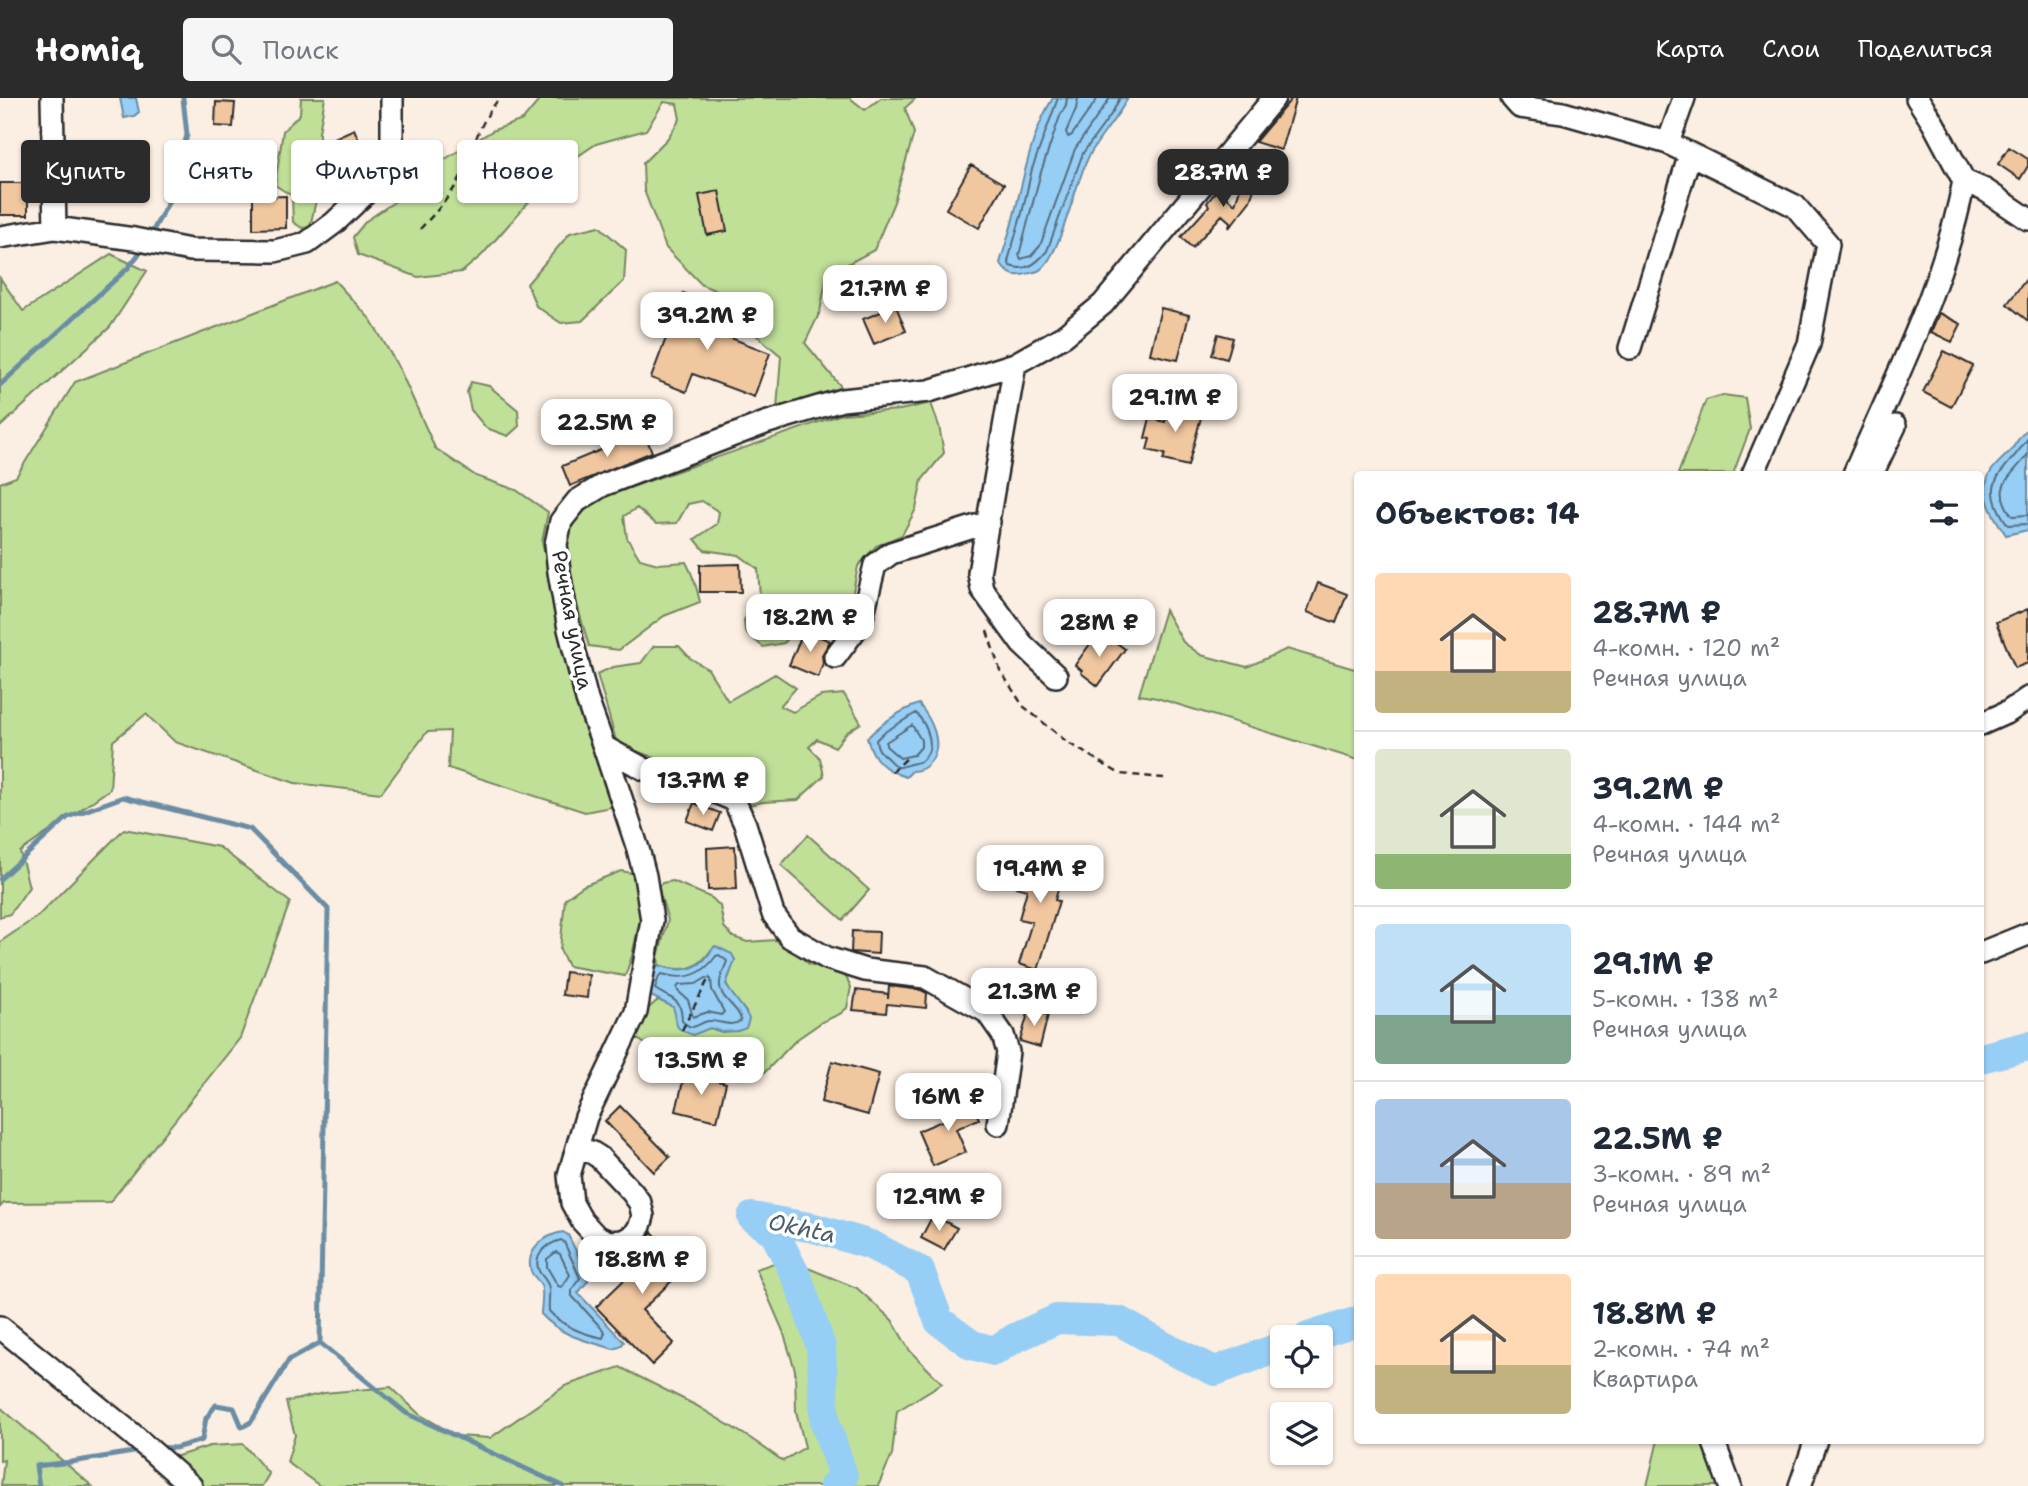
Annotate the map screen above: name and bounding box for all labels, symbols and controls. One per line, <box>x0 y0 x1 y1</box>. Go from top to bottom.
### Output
search box <box>183 18 673 81</box>
text: Homiq <box>35 27 141 72</box>
icon: search <box>207 30 245 68</box>
text: Поиск <box>263 32 339 67</box>
text: Карта <box>1656 33 1724 65</box>
text: Слои <box>1762 33 1820 65</box>
text: Поделиться <box>1858 33 1993 65</box>
chip: Купить <box>21 140 150 203</box>
chip: Снять <box>164 140 277 203</box>
chip: Фильтры <box>291 140 443 203</box>
chip: Новое <box>457 140 578 203</box>
pin: 28.7M ₽ <box>1158 150 1288 209</box>
text: 28.7M ₽ <box>1173 157 1273 187</box>
pin: 21.7M ₽ <box>820 266 950 325</box>
text: 21.7M ₽ <box>839 273 931 303</box>
pin: 39.2M ₽ <box>642 292 772 352</box>
text: 39.2M ₽ <box>656 300 758 330</box>
pin: 29.1M ₽ <box>1110 374 1240 434</box>
text: 29.1M ₽ <box>1128 382 1222 412</box>
pin: 22.5M ₽ <box>542 400 672 459</box>
text: 22.5M ₽ <box>557 407 657 437</box>
text: Объектов: 14 <box>1375 493 1580 534</box>
icon: filters <box>1925 494 1963 532</box>
street label: Речная улица <box>545 548 599 692</box>
text: 28.7M ₽ <box>1592 592 1721 633</box>
pin: 18.2M ₽ <box>745 594 875 654</box>
pin: 28M ₽ <box>1050 600 1148 659</box>
icon: home <box>1431 601 1515 685</box>
text: 18.2M ₽ <box>762 602 858 632</box>
text: 28M ₽ <box>1059 607 1139 637</box>
text: 4-комн. · 120 m² <box>1592 633 1780 663</box>
text: Речная улица <box>1592 663 1747 693</box>
pin: 13.7M ₽ <box>638 758 768 817</box>
text: 13.7M ₽ <box>656 765 750 795</box>
text: 39.2M ₽ <box>1592 768 1724 809</box>
icon: home <box>1431 777 1515 861</box>
text: 4-комн. · 144 m² <box>1592 809 1781 839</box>
text: Речная улица <box>1592 839 1747 869</box>
pin: 19.4M ₽ <box>975 846 1105 905</box>
text: 19.4M ₽ <box>993 853 1087 883</box>
text: 29.1M ₽ <box>1592 943 1714 984</box>
icon: home <box>1431 952 1515 1036</box>
pin: 21.3M ₽ <box>969 968 1099 1028</box>
text: 21.3M ₽ <box>987 976 1081 1006</box>
text: 5-комн. · 138 m² <box>1592 984 1779 1014</box>
text: Речная улица <box>1592 1014 1747 1044</box>
pin: 13.5M ₽ <box>636 1038 766 1097</box>
text: 13.5M ₽ <box>654 1045 748 1075</box>
pin: 16M ₽ <box>899 1074 997 1133</box>
text: 16M ₽ <box>911 1081 985 1111</box>
text: 22.5M ₽ <box>1592 1118 1723 1159</box>
icon: home <box>1431 1127 1515 1211</box>
text: 3-комн. · 89 m² <box>1592 1159 1771 1189</box>
pin: 12.9M ₽ <box>874 1174 1004 1233</box>
text: 12.9M ₽ <box>892 1181 986 1211</box>
text: Речная улица <box>1592 1189 1747 1219</box>
water label: Okhta <box>766 1206 838 1250</box>
pin: 18.8M ₽ <box>577 1236 707 1296</box>
text: 18.8M ₽ <box>594 1244 690 1274</box>
text: 18.8M ₽ <box>1592 1293 1717 1334</box>
icon: home <box>1431 1302 1515 1386</box>
map controls <box>1270 1325 1333 1465</box>
button: locate <box>1270 1325 1333 1388</box>
text: 2-комн. · 74 m² <box>1592 1334 1770 1364</box>
text: Квартира <box>1592 1364 1698 1394</box>
button: layers <box>1270 1402 1333 1465</box>

